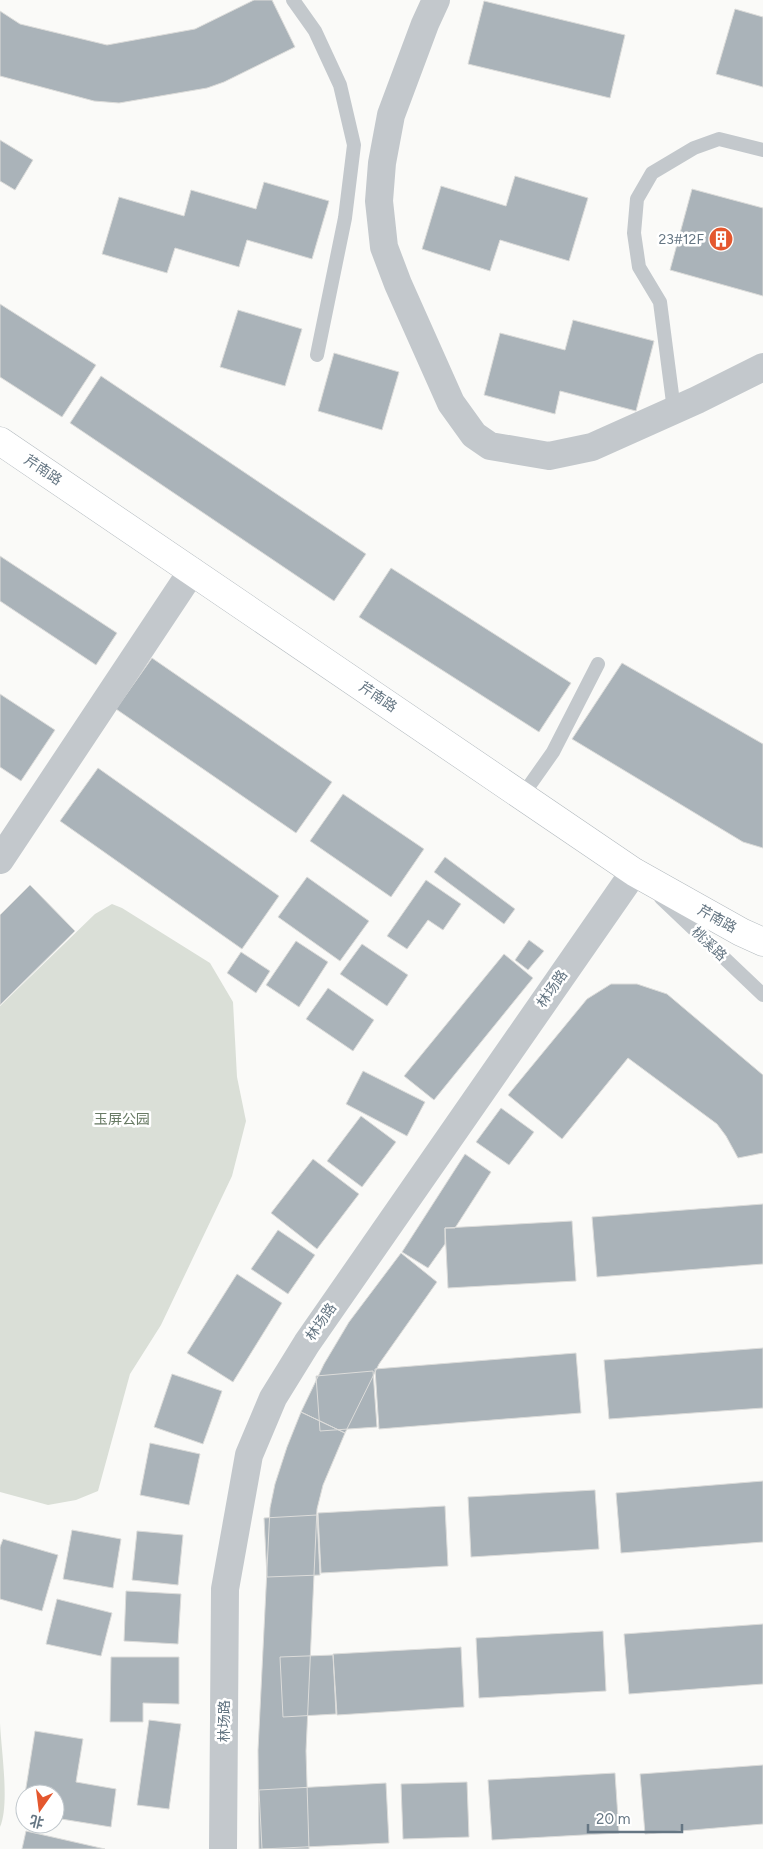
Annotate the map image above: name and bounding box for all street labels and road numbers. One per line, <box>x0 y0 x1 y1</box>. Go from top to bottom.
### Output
street label: 芹南路 <box>21 451 65 489</box>
street label: 芹南路 <box>356 678 400 716</box>
street label: 芹南路 <box>695 901 739 937</box>
street label: 桃溪路 <box>688 923 730 965</box>
street label: 林场路 <box>533 967 571 1011</box>
street label: 林场路 <box>302 1300 340 1344</box>
street label: 林场路 <box>216 1700 233 1742</box>

